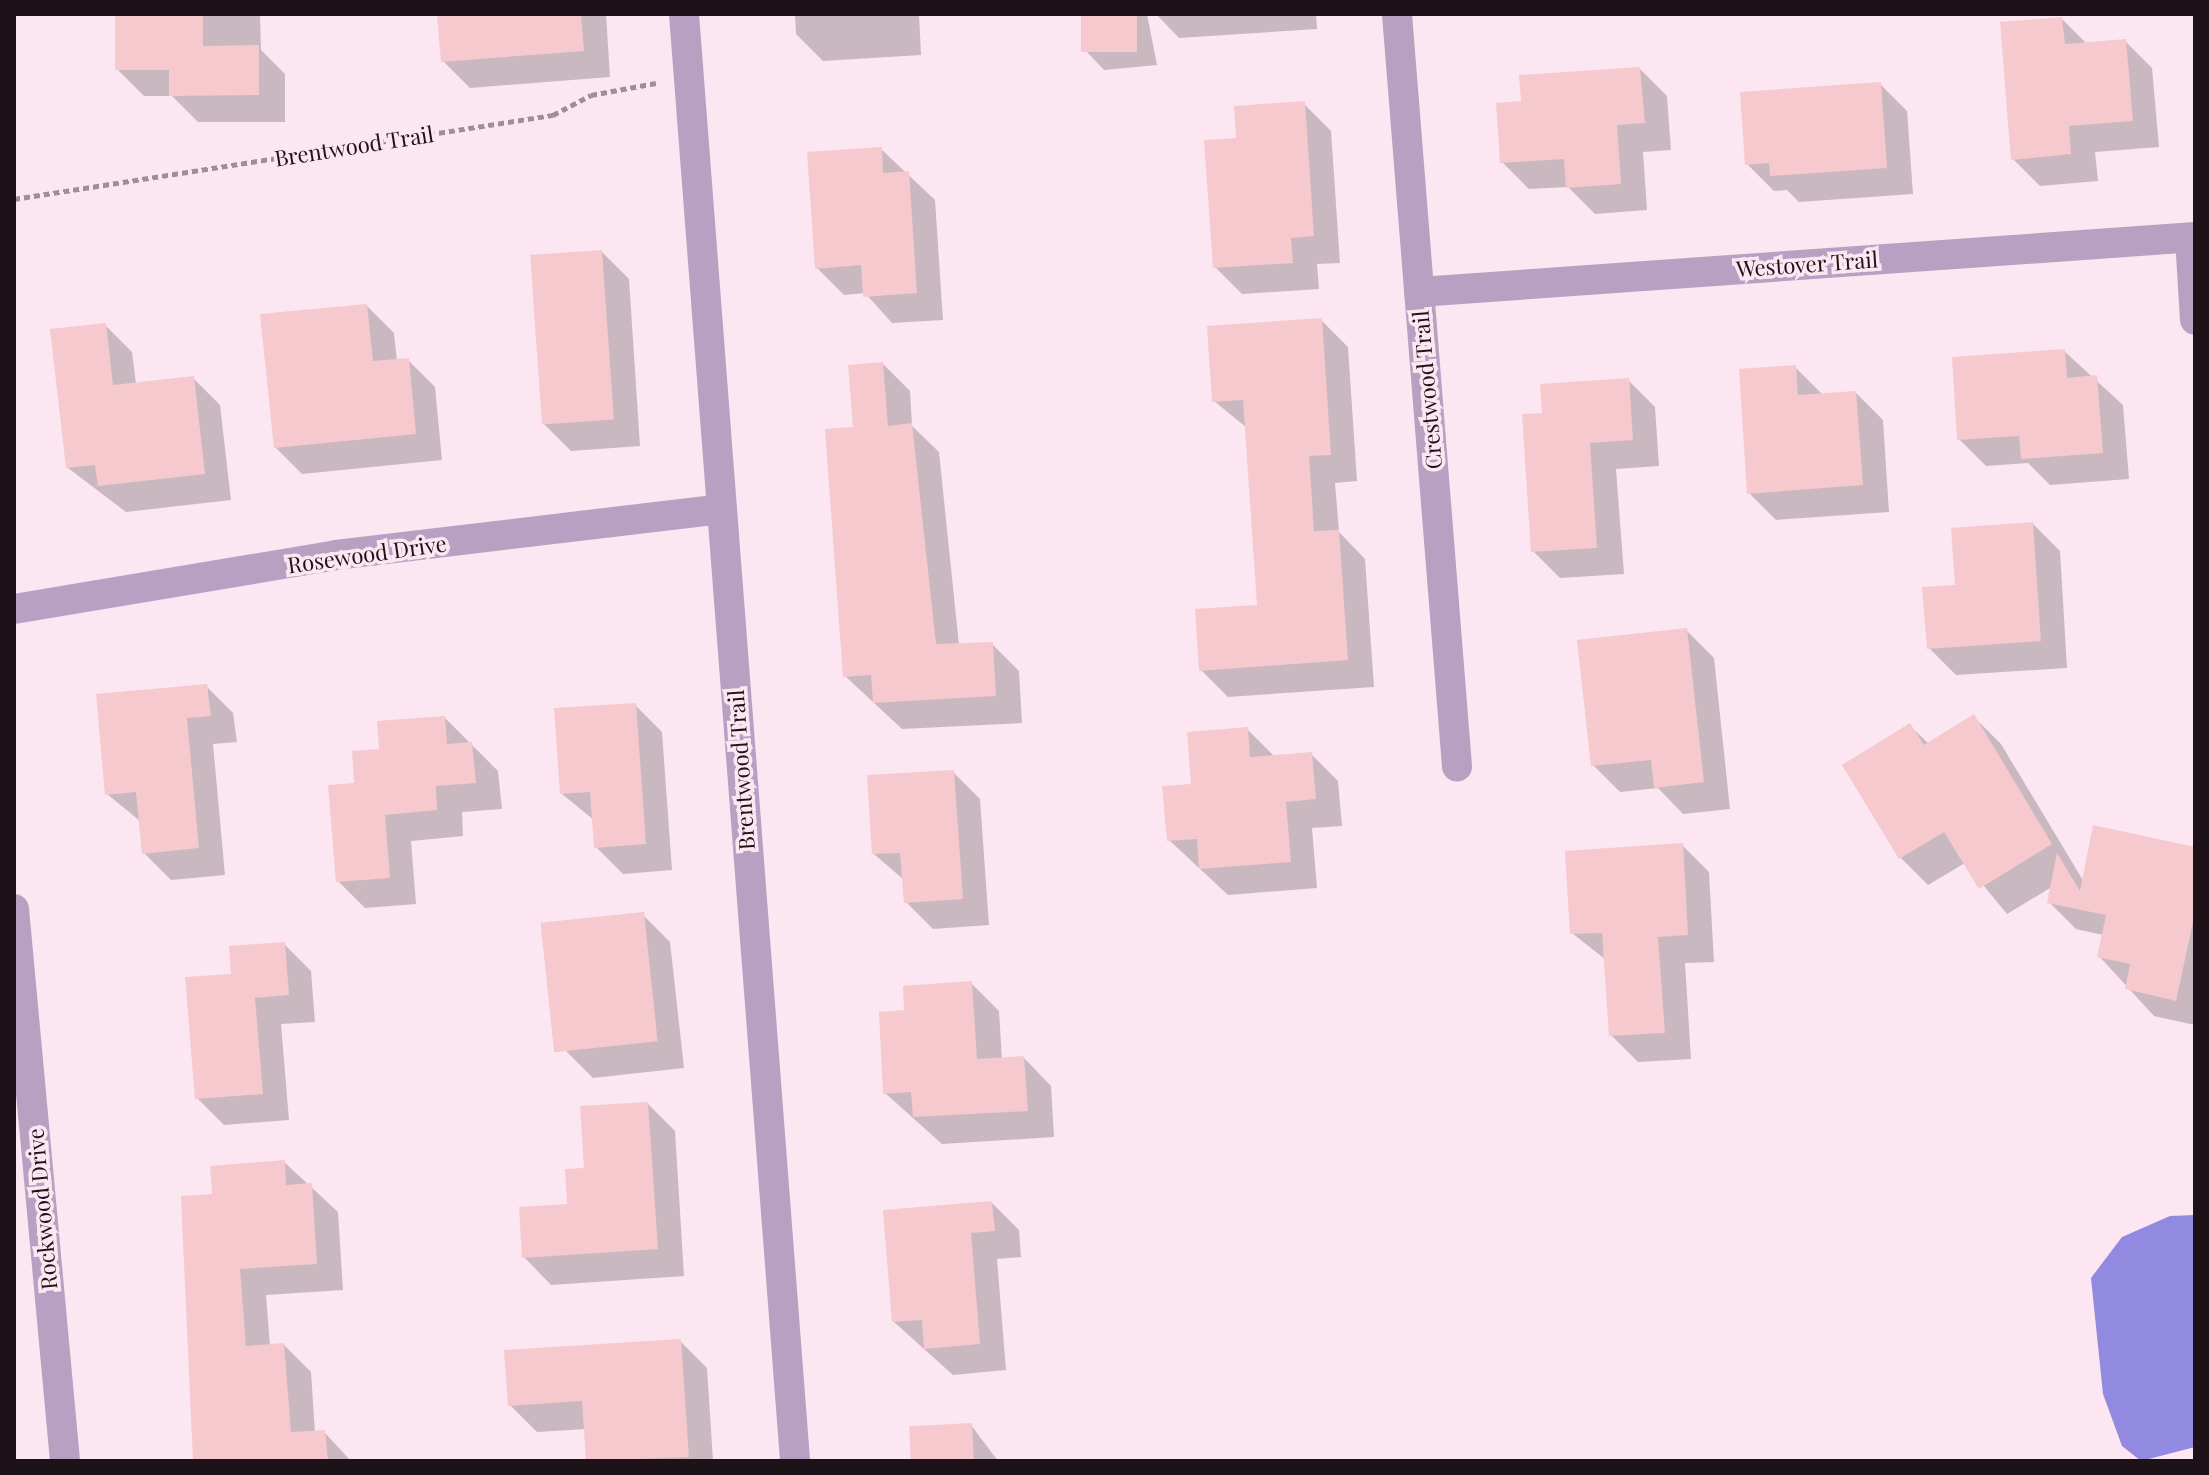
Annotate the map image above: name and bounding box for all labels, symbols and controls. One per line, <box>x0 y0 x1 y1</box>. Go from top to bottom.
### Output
street label: Brentwood Trail <box>272 120 436 172</box>
street label: Westover Trail <box>1735 246 1879 282</box>
street label: Crestwood Trail <box>1407 309 1447 471</box>
street label: Rosewood Drive <box>286 530 448 578</box>
street label: Brentwood Trail <box>722 689 760 851</box>
street label: Rockwood Drive <box>22 1127 62 1291</box>

